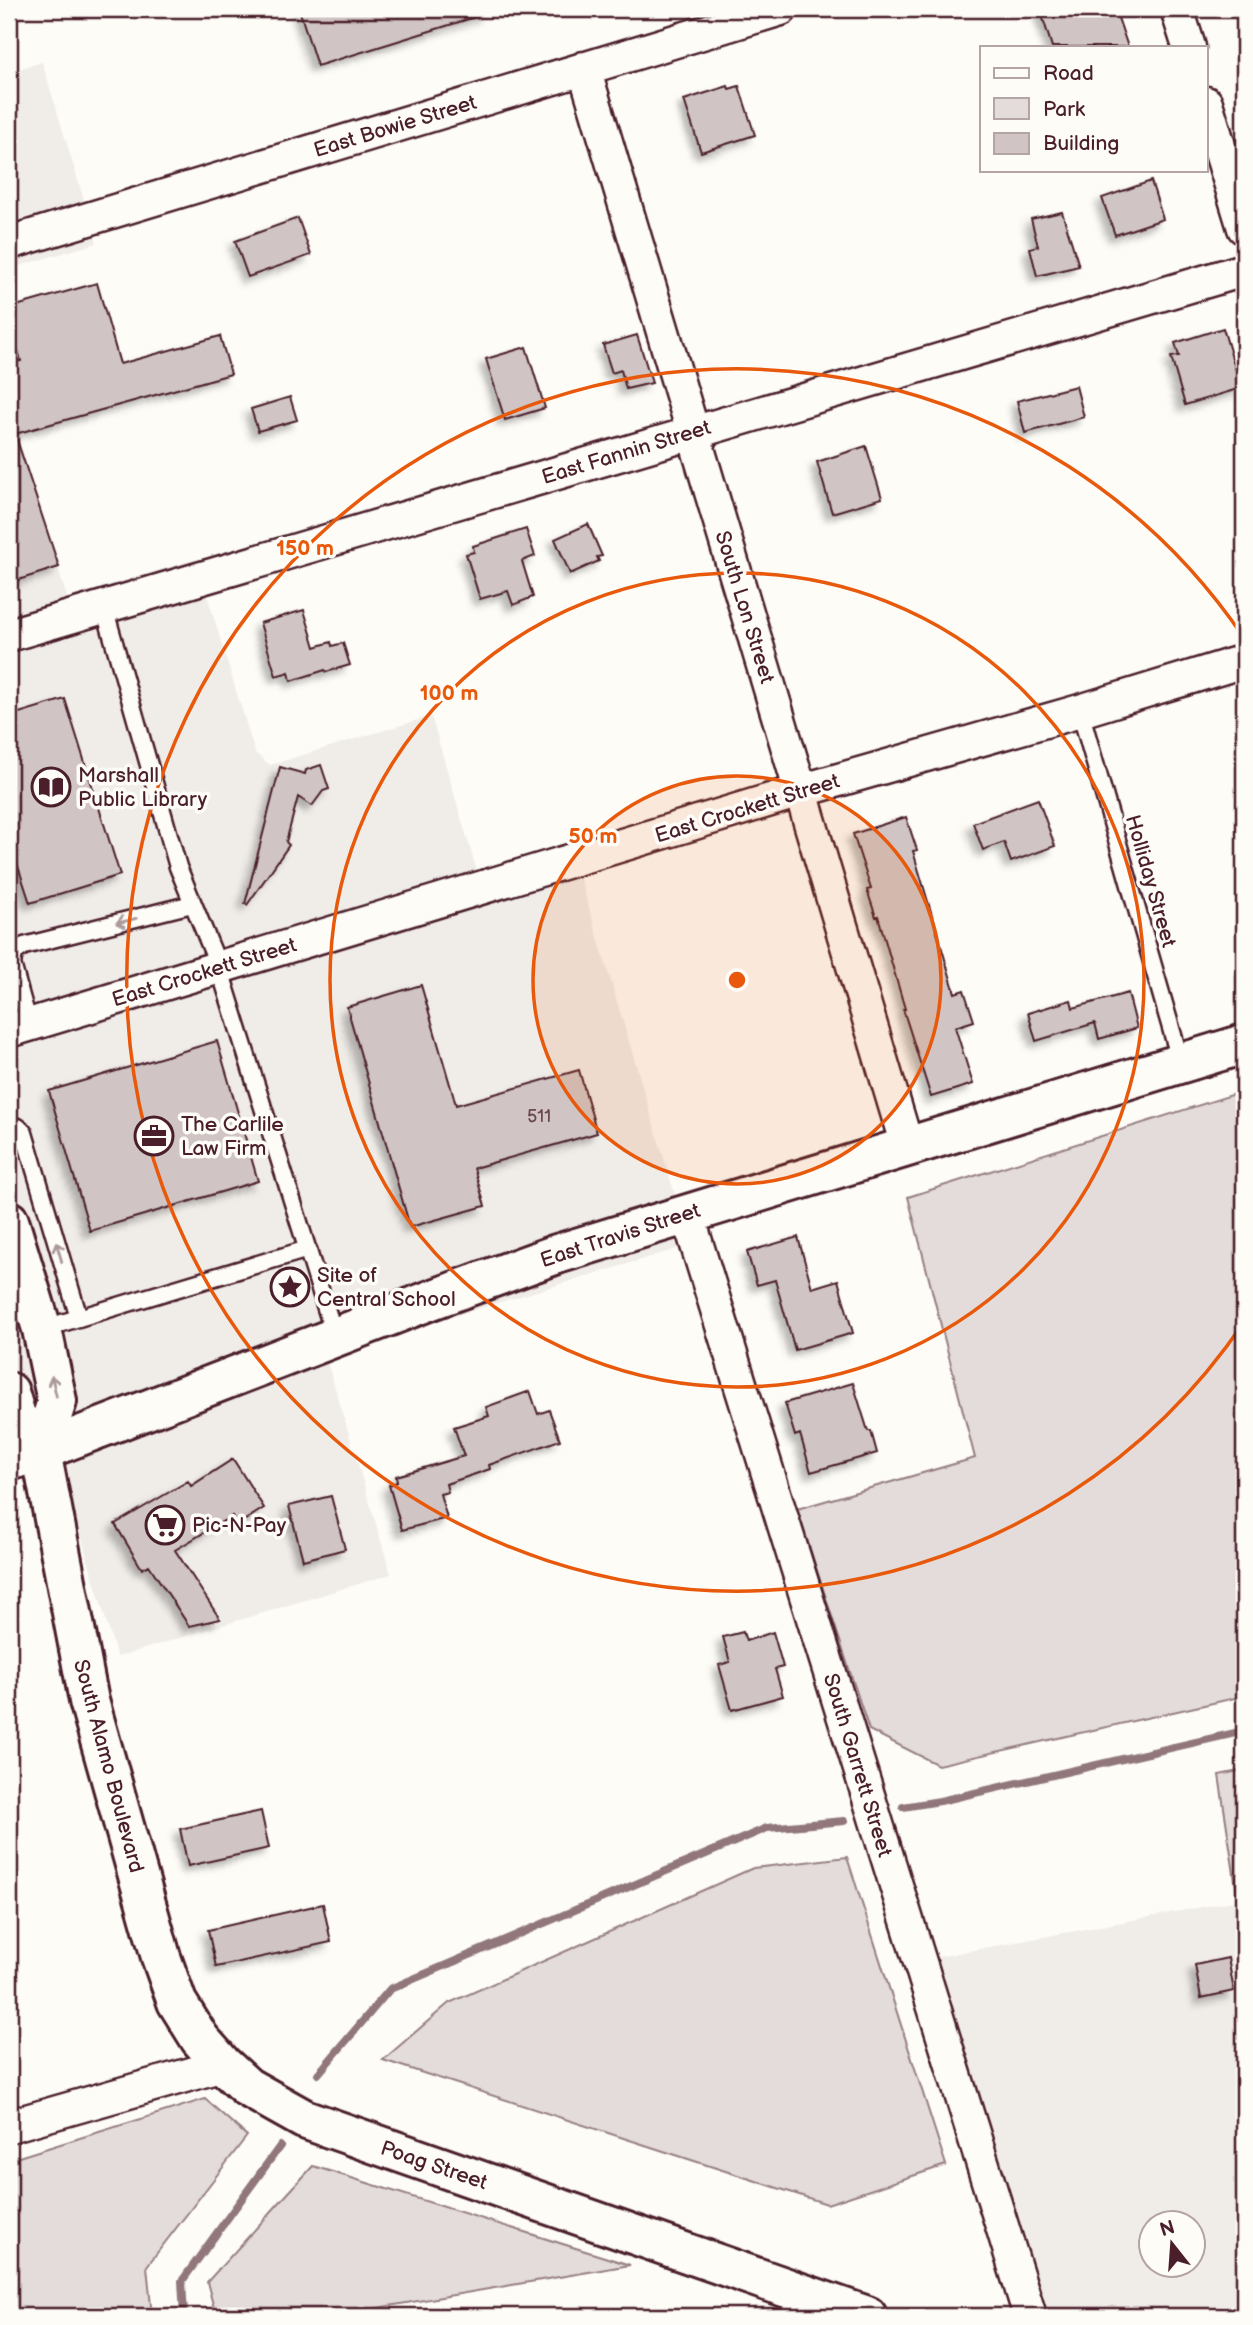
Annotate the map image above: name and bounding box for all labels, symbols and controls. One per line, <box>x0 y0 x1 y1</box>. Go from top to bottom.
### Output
legend <box>980 46 1208 172</box>
text: Road <box>1043 61 1094 86</box>
street label: East Bowie Street <box>311 90 480 163</box>
text: Park <box>1043 97 1086 122</box>
text: Building <box>1043 131 1119 156</box>
street label: East Fannin Street <box>539 415 714 490</box>
street label: South Lon Street <box>709 528 780 687</box>
text: 150 m <box>276 536 334 561</box>
text: 100 m <box>420 681 478 706</box>
place label: Marshall Public Library <box>78 763 208 812</box>
library icon: Marshall Public Library <box>30 766 72 808</box>
street label: East Crockett Street <box>652 768 843 848</box>
street label: Holliday Street <box>1120 812 1182 951</box>
text: 50 m <box>569 824 617 849</box>
one-way arrow <box>115 914 138 928</box>
street label: East Crockett Street <box>109 932 300 1012</box>
centre of rings <box>725 968 749 992</box>
house number: 511 <box>527 1106 551 1127</box>
place label: The Carlile Law Firm <box>181 1112 284 1161</box>
office icon: The Carlile Law Firm <box>133 1115 175 1157</box>
street label: East Travis Street <box>537 1198 704 1273</box>
one-way arrow <box>52 1242 65 1264</box>
place label: Site of Central School <box>317 1263 456 1312</box>
place icon: Site of Central School <box>269 1266 311 1308</box>
one-way arrow <box>47 1375 61 1398</box>
supermarket icon: Pic-N-Pay <box>144 1504 186 1546</box>
place label: Pic-N-Pay <box>192 1513 287 1538</box>
street label: South Alamo Boulevard <box>68 1657 149 1875</box>
street label: South Garrett Street <box>818 1670 897 1860</box>
street label: Poag Street <box>377 2136 491 2196</box>
north arrow <box>1138 2210 1208 2280</box>
text: N <box>1157 2216 1178 2242</box>

